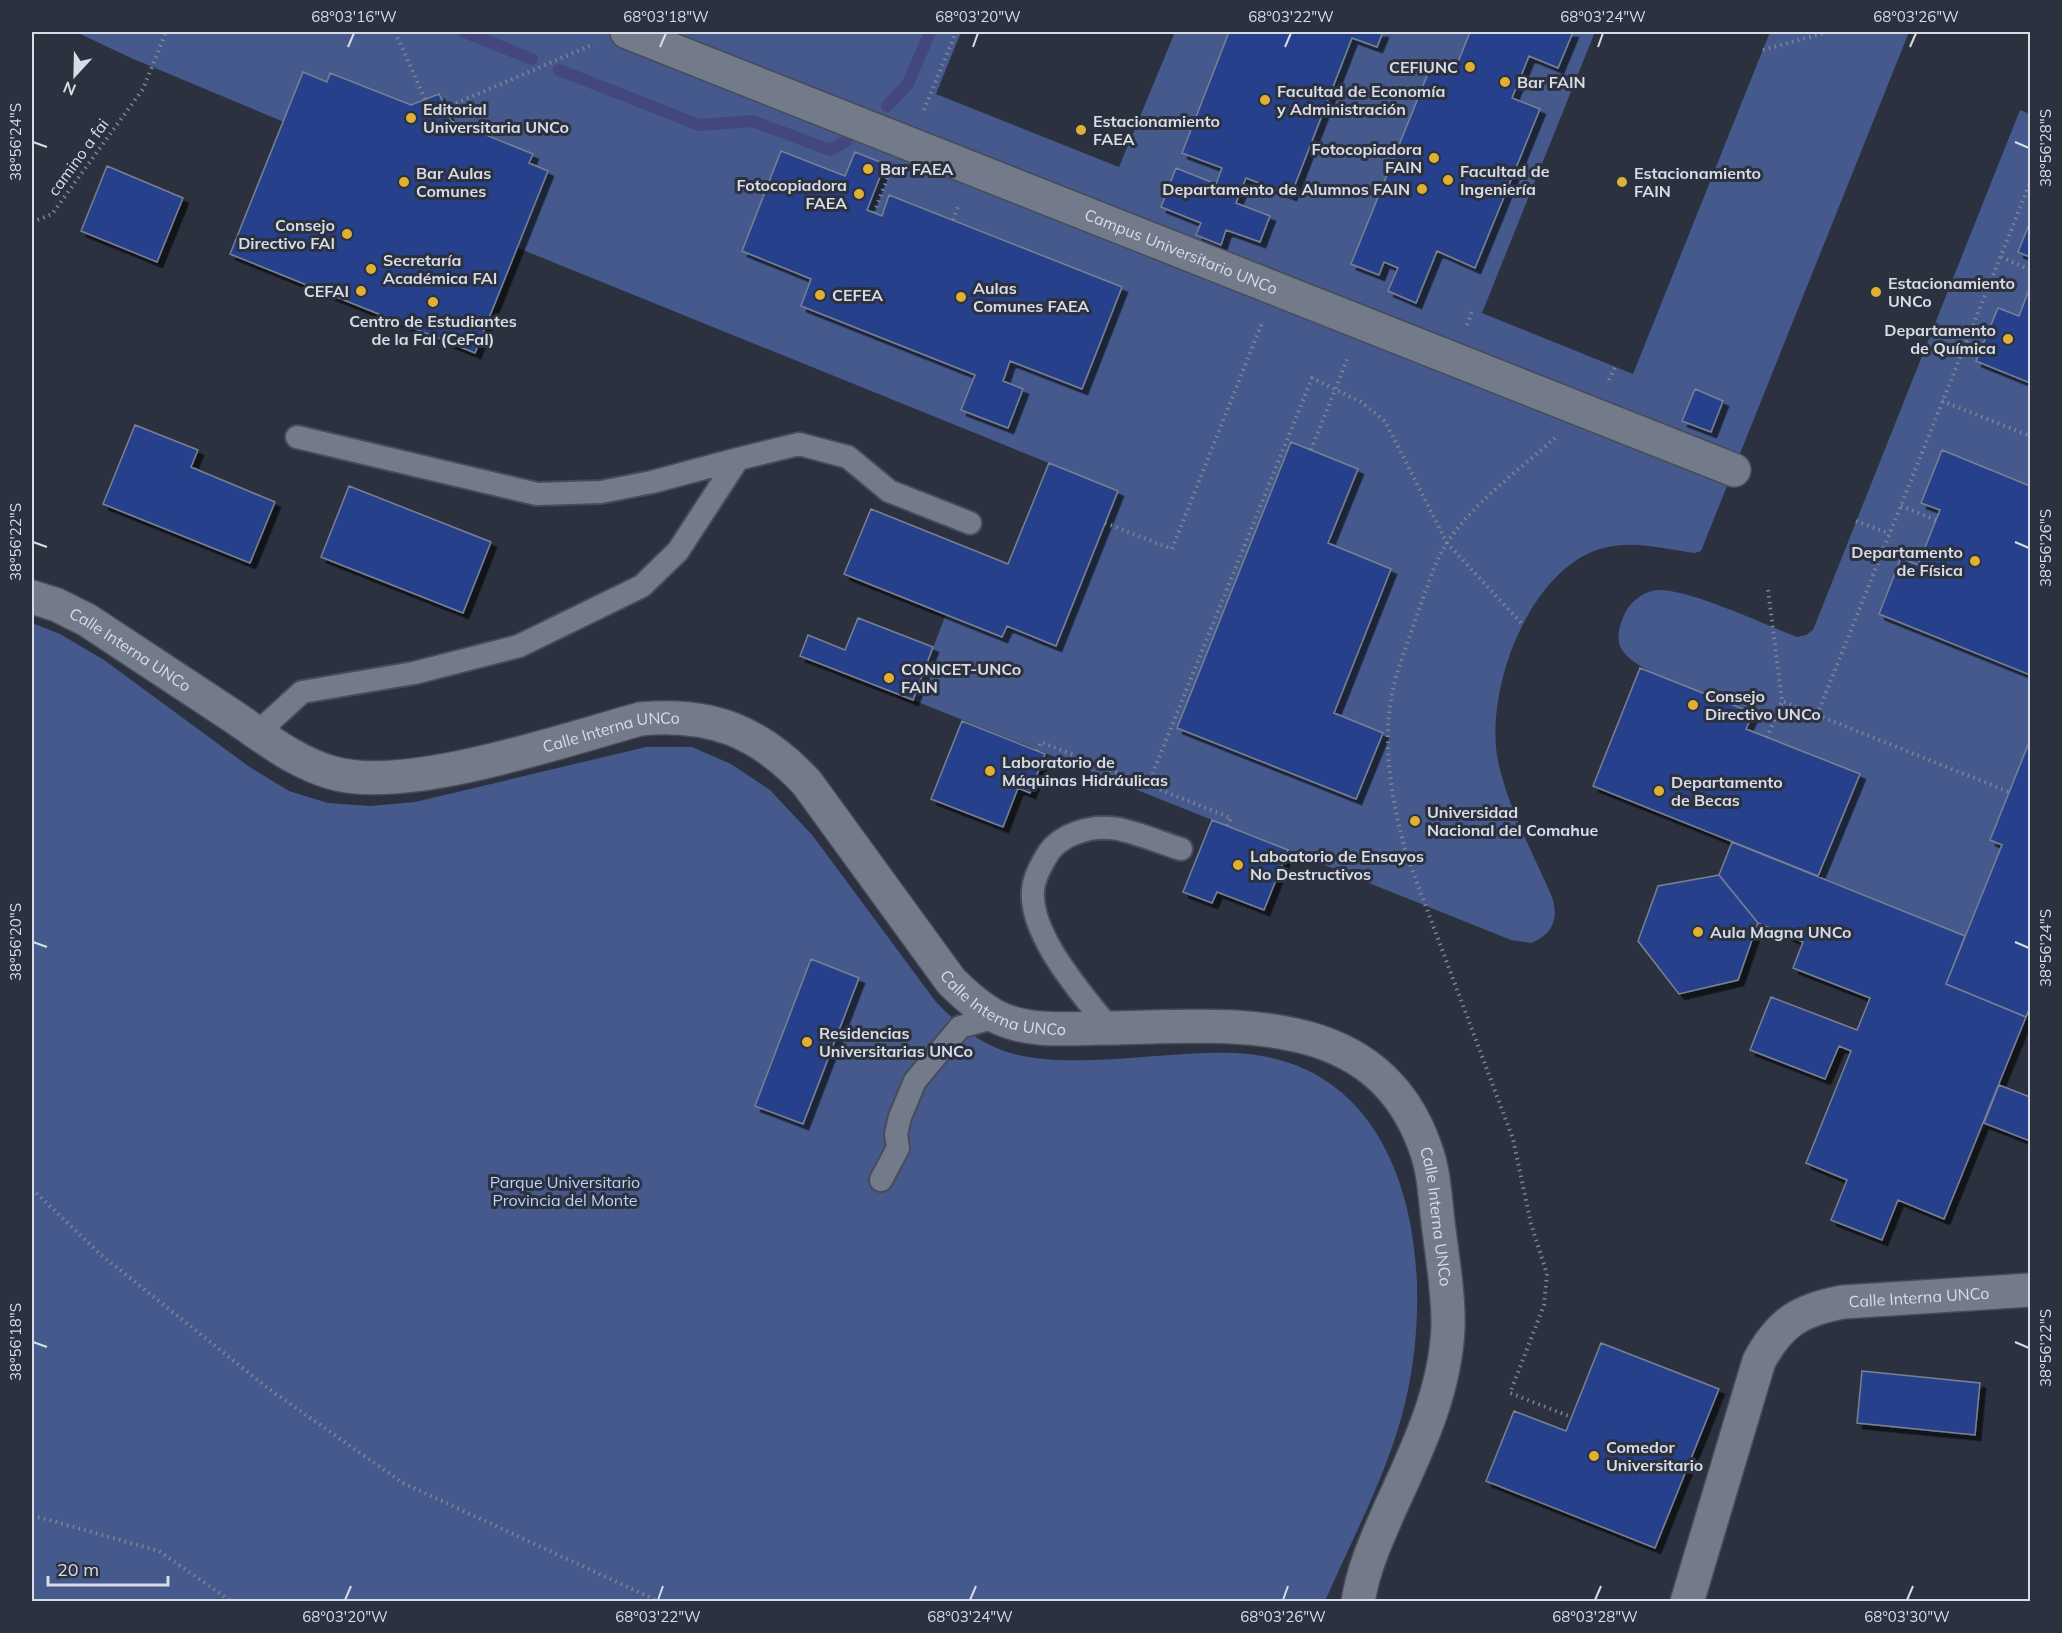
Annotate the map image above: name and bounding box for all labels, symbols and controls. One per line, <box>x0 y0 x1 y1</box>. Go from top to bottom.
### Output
text: 68°03'16"W <box>311 7 397 26</box>
text: 68°03'18"W <box>623 7 709 26</box>
text: 68°03'20"W <box>935 7 1021 26</box>
text: 68°03'22"W <box>1248 7 1334 26</box>
text: 68°03'24"W <box>1560 7 1646 26</box>
text: 68°03'26"W <box>1873 7 1959 26</box>
north arrow <box>45 45 105 105</box>
place label: CEFIUNC <box>1389 57 1458 77</box>
marker: CEFIUNC <box>1463 60 1477 74</box>
place label: Bar FAIN <box>1517 72 1586 92</box>
marker: Bar FAIN <box>1498 75 1512 89</box>
text: N <box>60 77 79 100</box>
place label: Facultad de Economía y Administración <box>1276 81 1445 119</box>
marker: Facultad de Economía y Administración <box>1258 93 1272 107</box>
place label: Editorial Universitaria UNCo <box>423 99 569 137</box>
text: 38°56'24"S <box>6 103 25 181</box>
text: 38°56'28"S <box>2036 109 2055 187</box>
marker: Editorial Universitaria UNCo <box>404 111 418 125</box>
place label: Estacionamiento FAEA <box>1093 111 1220 149</box>
street label: camino a fai <box>43 115 113 199</box>
marker: Estacionamiento FAEA <box>1074 123 1088 137</box>
place label: Fotocopiadora FAIN <box>1311 139 1422 177</box>
marker: Fotocopiadora FAIN <box>1427 151 1441 165</box>
place label: Bar FAEA <box>880 159 953 179</box>
place label: Facultad de Ingeniería <box>1460 161 1550 199</box>
marker: Bar FAEA <box>861 162 875 176</box>
place label: Bar Aulas Comunes <box>416 163 491 201</box>
place label: Estacionamiento FAIN <box>1634 163 1761 201</box>
marker: Facultad de Ingeniería <box>1441 173 1455 187</box>
marker: Bar Aulas Comunes <box>397 175 411 189</box>
place label: Fotocopiadora FAEA <box>736 175 847 213</box>
marker: Estacionamiento FAIN <box>1615 175 1629 189</box>
place label: Departamento de Alumnos FAIN <box>1162 179 1410 199</box>
marker: Departamento de Alumnos FAIN <box>1415 182 1429 196</box>
marker: Fotocopiadora FAEA <box>852 187 866 201</box>
street label: Campus Universitario UNCo <box>1082 204 1281 298</box>
place label: Consejo Directivo FAI <box>238 215 335 253</box>
marker: Consejo Directivo FAI <box>340 227 354 241</box>
place label: Secretaría Académica FAI <box>383 250 497 288</box>
marker: Secretaría Académica FAI <box>364 262 378 276</box>
place label: Estacionamiento UNCo <box>1888 273 2015 311</box>
place label: Aulas Comunes FAEA <box>973 278 1089 316</box>
place label: CEFAI <box>304 281 349 301</box>
marker: CEFAI <box>354 284 368 298</box>
place label: CEFEA <box>832 285 883 305</box>
marker: Estacionamiento UNCo <box>1869 285 1883 299</box>
marker: CEFEA <box>813 288 827 302</box>
marker: Aulas Comunes FAEA <box>954 290 968 304</box>
marker: Centro de Estudiantes de la FaI (CeFaI) <box>426 295 440 309</box>
place label: Centro de Estudiantes de la FaI (CeFaI) <box>349 311 517 349</box>
place label: Departamento de Química <box>1884 320 1996 358</box>
marker: Departamento de Química <box>2001 332 2015 346</box>
text: 38°56'22"S <box>6 503 25 581</box>
text: 38°56'26"S <box>2036 509 2055 587</box>
place label: Departamento de Física <box>1851 542 1963 580</box>
marker: Departamento de Física <box>1968 554 1982 568</box>
street label: Calle Interna UNCo <box>66 603 195 696</box>
place label: CONICET-UNCo FAIN <box>901 659 1021 697</box>
marker: CONICET-UNCo FAIN <box>882 671 896 685</box>
place label: Consejo Directivo UNCo <box>1705 686 1821 724</box>
marker: Consejo Directivo UNCo <box>1686 698 1700 712</box>
street label: Calle Interna UNCo <box>540 708 680 757</box>
place label: Laboratorio de Máquinas Hidráulicas <box>1002 752 1168 790</box>
marker: Laboratorio de Máquinas Hidráulicas <box>983 764 997 778</box>
place label: Departamento de Becas <box>1671 772 1783 810</box>
marker: Departamento de Becas <box>1652 784 1666 798</box>
place label: Universidad Nacional del Comahue <box>1427 802 1598 840</box>
marker: Universidad Nacional del Comahue <box>1408 814 1422 828</box>
place label: Laboatorio de Ensayos No Destructivos <box>1250 846 1424 884</box>
marker: Laboatorio de Ensayos No Destructivos <box>1231 858 1245 872</box>
text: 38°56'20"S <box>6 903 25 981</box>
text: 38°56'24"S <box>2036 909 2055 987</box>
place label: Aula Magna UNCo <box>1710 922 1852 942</box>
marker: Aula Magna UNCo <box>1691 925 1705 939</box>
street label: Calle Interna UNCo <box>936 966 1066 1039</box>
place label: Residencias Universitarias UNCo <box>819 1023 973 1061</box>
marker: Residencias Universitarias UNCo <box>800 1035 814 1049</box>
street label: Calle Interna UNCo <box>1416 1144 1456 1287</box>
park label: Parque Universitario Provincia del Monte <box>490 1172 640 1210</box>
street label: Calle Interna UNCo <box>1848 1283 1990 1312</box>
text: 38°56'18"S <box>6 1303 25 1381</box>
text: 38°56'22"S <box>2036 1309 2055 1387</box>
place label: Comedor Universitario <box>1606 1437 1703 1475</box>
marker: Comedor Universitario <box>1587 1449 1601 1463</box>
scale bar <box>48 1549 168 1587</box>
text: 20 m <box>57 1558 99 1581</box>
text: 68°03'20"W <box>302 1607 388 1626</box>
text: 68°03'22"W <box>615 1607 701 1626</box>
text: 68°03'24"W <box>927 1607 1013 1626</box>
text: 68°03'26"W <box>1240 1607 1326 1626</box>
text: 68°03'28"W <box>1552 1607 1638 1626</box>
text: 68°03'30"W <box>1864 1607 1950 1626</box>

